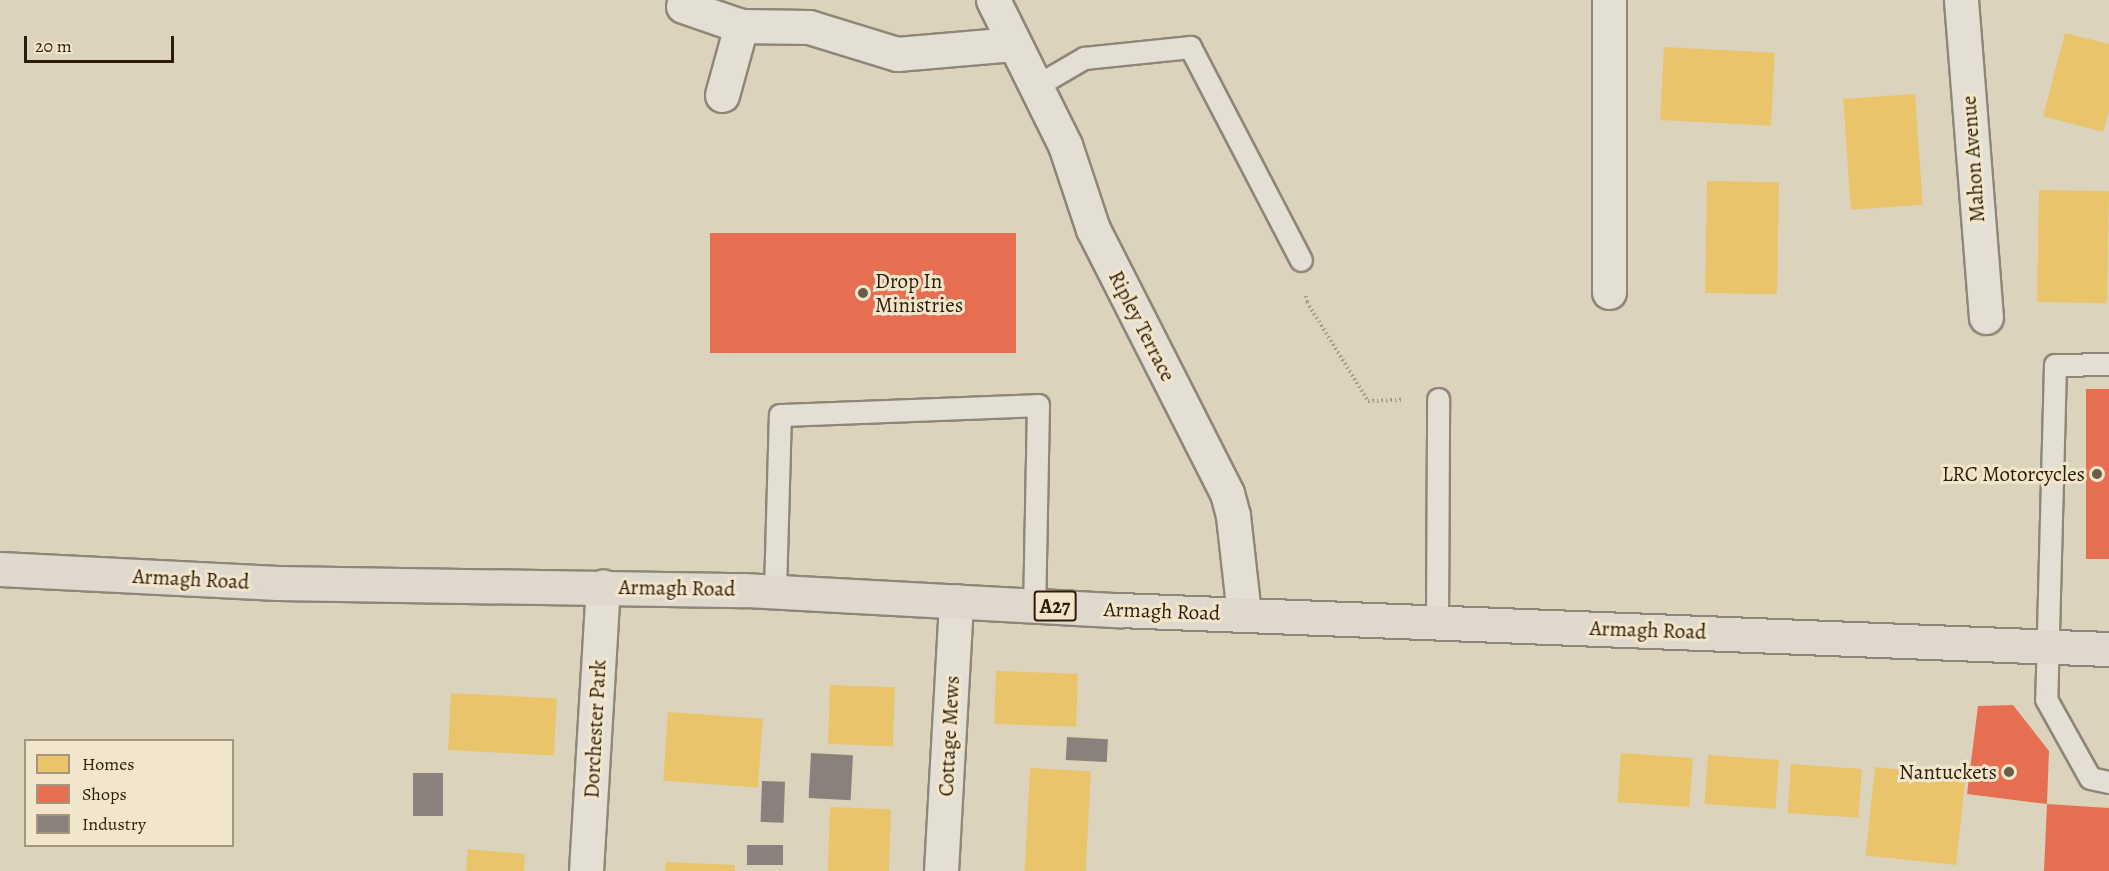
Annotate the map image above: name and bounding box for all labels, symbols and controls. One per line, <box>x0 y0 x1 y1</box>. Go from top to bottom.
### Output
scale bar <box>27 24 177 62</box>
text: 20 m <box>35 34 72 58</box>
street label: Mahon Avenue <box>1956 95 1990 223</box>
street label: Ripley Terrace <box>1103 266 1181 386</box>
place label: Drop In Ministries <box>875 268 963 318</box>
marker: Drop In Ministries <box>856 286 870 300</box>
place label: LRC Motorcycles <box>1942 461 2085 487</box>
marker: LRC Motorcycles <box>2090 467 2104 481</box>
street label: Armagh Road <box>132 563 250 595</box>
street label: Armagh Road <box>618 574 736 602</box>
road number: A27 <box>1032 589 1078 623</box>
street label: Armagh Road <box>1103 596 1221 626</box>
street label: Armagh Road <box>1589 615 1707 645</box>
street label: Dorchester Park <box>579 659 611 799</box>
street label: Cottage Mews <box>933 675 965 797</box>
legend <box>24 739 234 847</box>
text: Homes <box>82 752 134 776</box>
place label: Nantuckets <box>1899 759 1997 785</box>
marker: Nantuckets <box>2002 765 2016 779</box>
text: Shops <box>82 782 127 806</box>
text: Industry <box>82 812 146 836</box>

